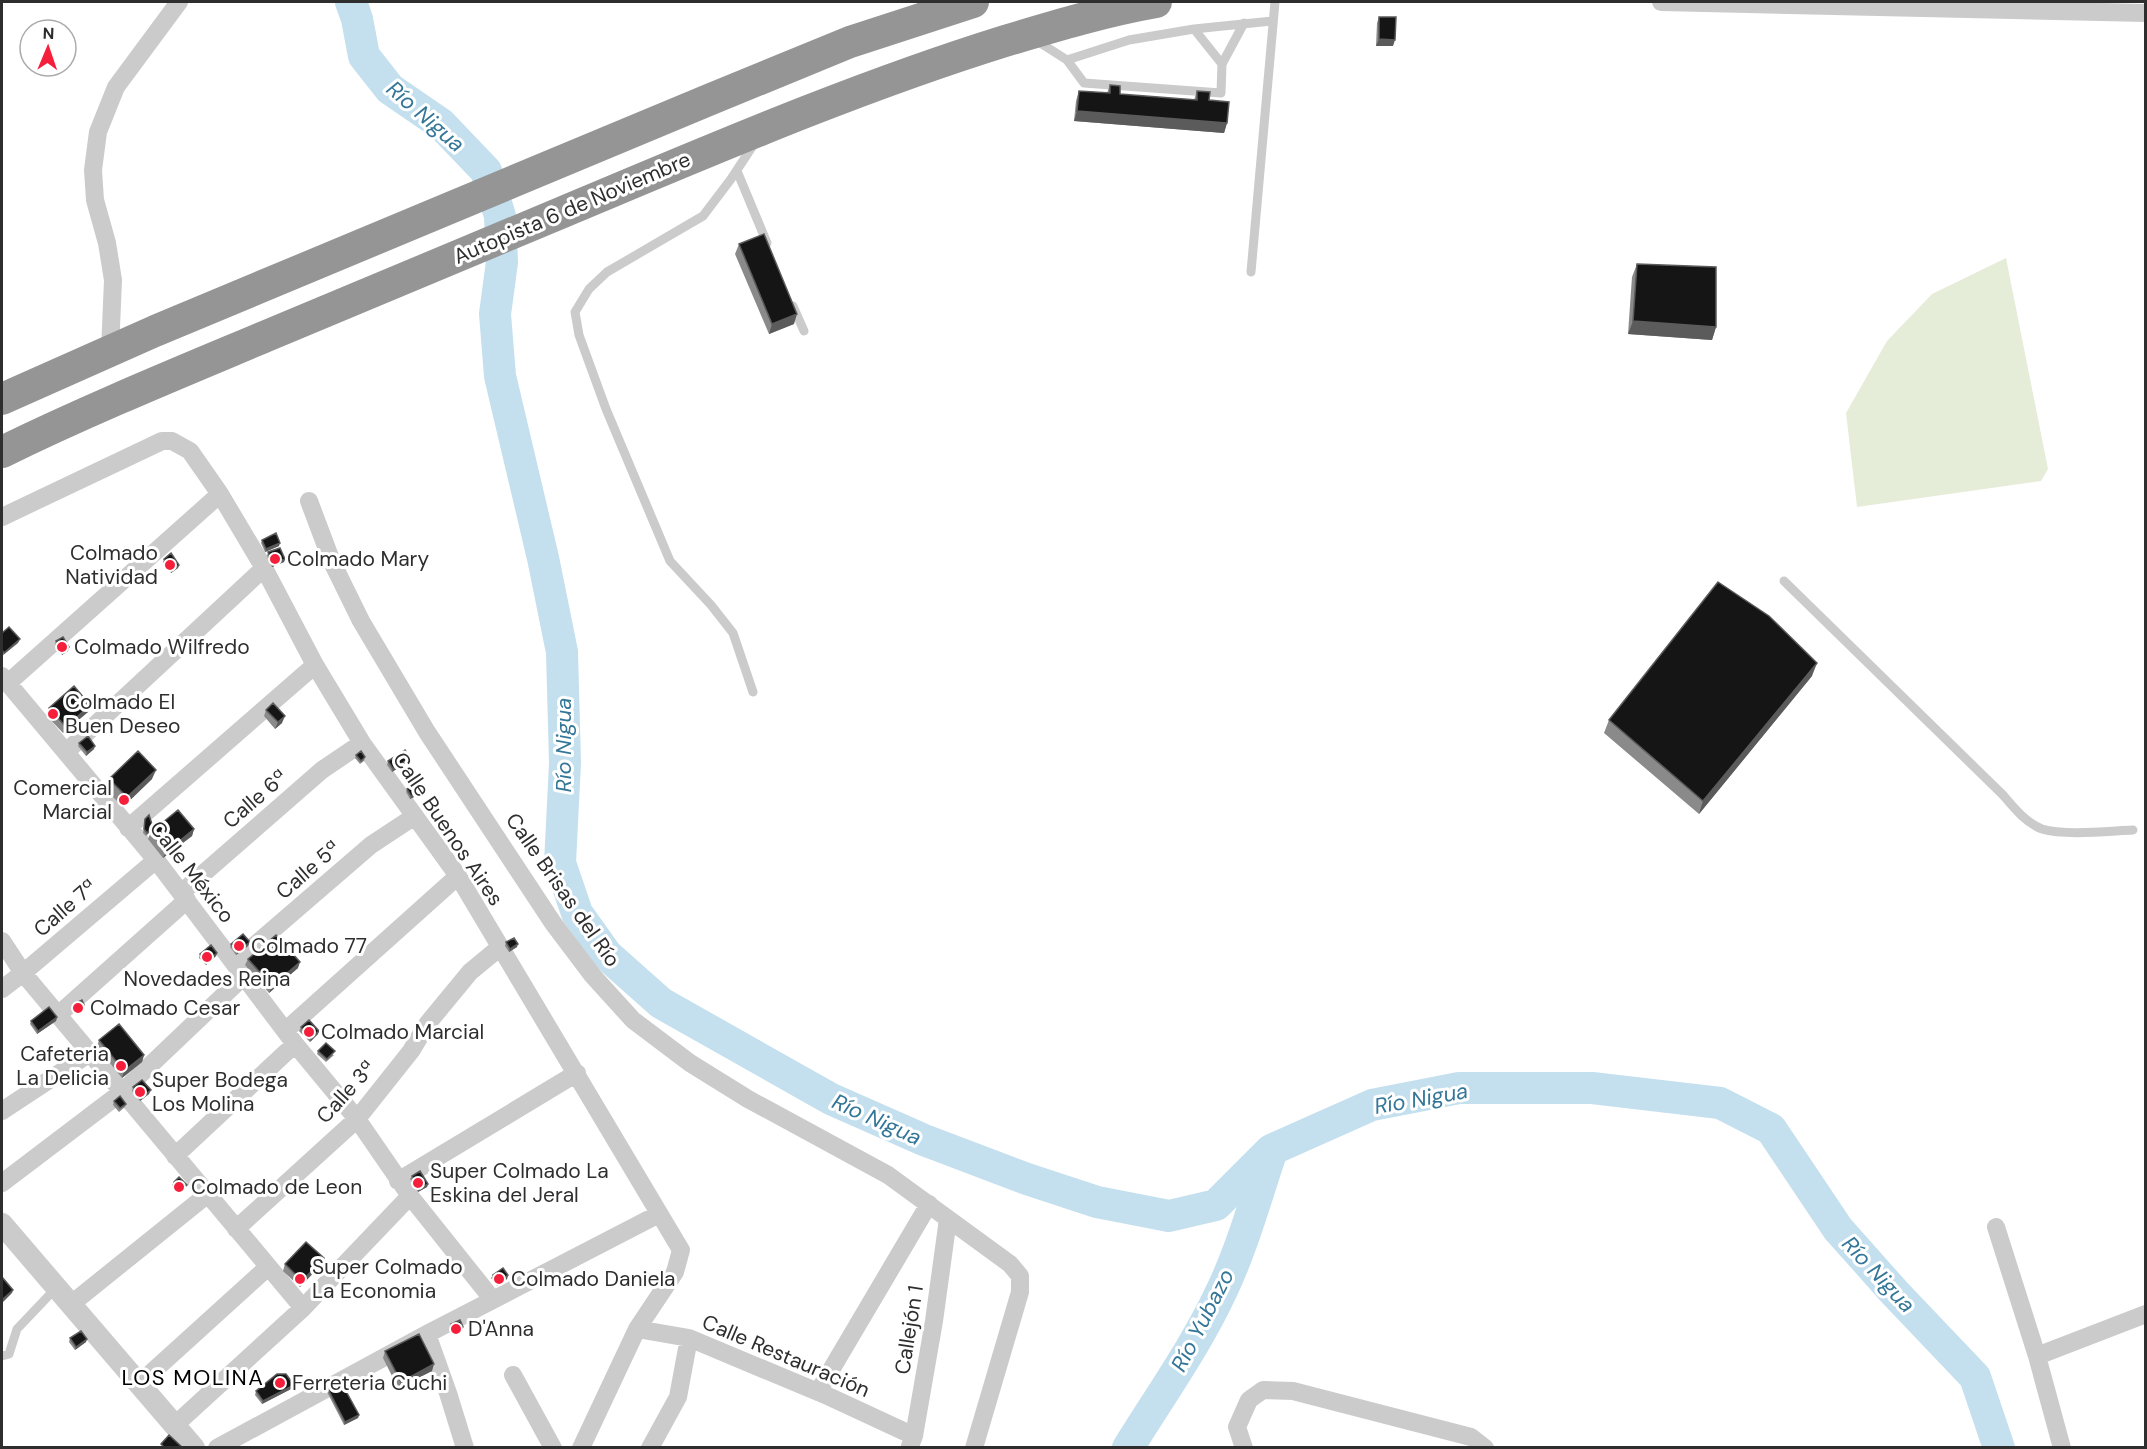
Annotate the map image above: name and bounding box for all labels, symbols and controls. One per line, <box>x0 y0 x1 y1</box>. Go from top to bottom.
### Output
north arrow <box>18 18 78 78</box>
text: N <box>42 23 55 44</box>
water label: Río Nigua <box>380 74 471 158</box>
street label: Autopista 6 de Noviembre <box>449 145 695 271</box>
place label: Colmado Natividad <box>65 539 158 591</box>
place label: Colmado Mary <box>287 545 429 573</box>
marker: Colmado Mary <box>268 552 282 566</box>
marker: Colmado Natividad <box>163 558 177 572</box>
place label: Colmado Wilfredo <box>74 633 250 661</box>
marker: Colmado Wilfredo <box>55 640 69 654</box>
place label: Colmado El Buen Deseo <box>65 688 181 740</box>
water label: Río Nigua <box>549 698 578 792</box>
marker: Colmado El Buen Deseo <box>46 707 60 721</box>
street label: Calle Buenos Aires <box>386 747 510 911</box>
street label: Calle 6ª <box>217 763 293 835</box>
place label: Comercial Marcial <box>13 774 112 826</box>
marker: Comercial Marcial <box>117 793 131 807</box>
street label: Calle Brisas del Río <box>499 807 627 973</box>
street label: Calle México <box>143 815 241 929</box>
street label: Calle 5ª <box>270 834 346 906</box>
street label: Calle 7ª <box>28 873 102 943</box>
place label: Colmado 77 <box>251 932 367 960</box>
marker: Colmado 77 <box>232 939 246 953</box>
marker: Novedades Reina <box>200 950 214 964</box>
place label: Novedades Reina <box>123 965 291 993</box>
place label: Colmado Cesar <box>90 994 240 1022</box>
marker: Colmado Cesar <box>71 1001 85 1015</box>
place label: Colmado Marcial <box>321 1018 484 1046</box>
marker: Colmado Marcial <box>302 1025 316 1039</box>
place label: Cafeteria La Delicia <box>16 1040 109 1092</box>
street label: Calle 3ª <box>310 1054 382 1130</box>
marker: Cafeteria La Delicia <box>114 1059 128 1073</box>
place label: Super Bodega Los Molina <box>152 1066 288 1118</box>
water label: Río Nigua <box>1372 1076 1470 1121</box>
marker: Super Bodega Los Molina <box>133 1085 147 1099</box>
water label: Río Nigua <box>828 1087 926 1152</box>
place label: Super Colmado La Eskina del Jeral <box>430 1157 609 1209</box>
place label: Colmado de Leon <box>191 1173 362 1201</box>
marker: Super Colmado La Eskina del Jeral <box>411 1176 425 1190</box>
marker: Colmado de Leon <box>172 1180 186 1194</box>
water label: Río Nigua <box>1836 1230 1922 1319</box>
place label: Super Colmado La Economia <box>312 1253 463 1305</box>
water label: Río Yubazo <box>1164 1264 1241 1376</box>
place label: Colmado Daniela <box>511 1265 676 1293</box>
marker: Super Colmado La Economia <box>293 1272 307 1286</box>
marker: Colmado Daniela <box>492 1272 506 1286</box>
street label: Callejón 1 <box>888 1284 930 1376</box>
street label: Calle Restauración <box>698 1308 874 1404</box>
place label: D'Anna <box>468 1315 534 1343</box>
marker: D'Anna <box>449 1322 463 1336</box>
district label: LOS MOLINA <box>122 1363 264 1392</box>
place label: Ferreteria Cuchi <box>292 1369 447 1397</box>
marker: Ferreteria Cuchi <box>273 1376 287 1390</box>

